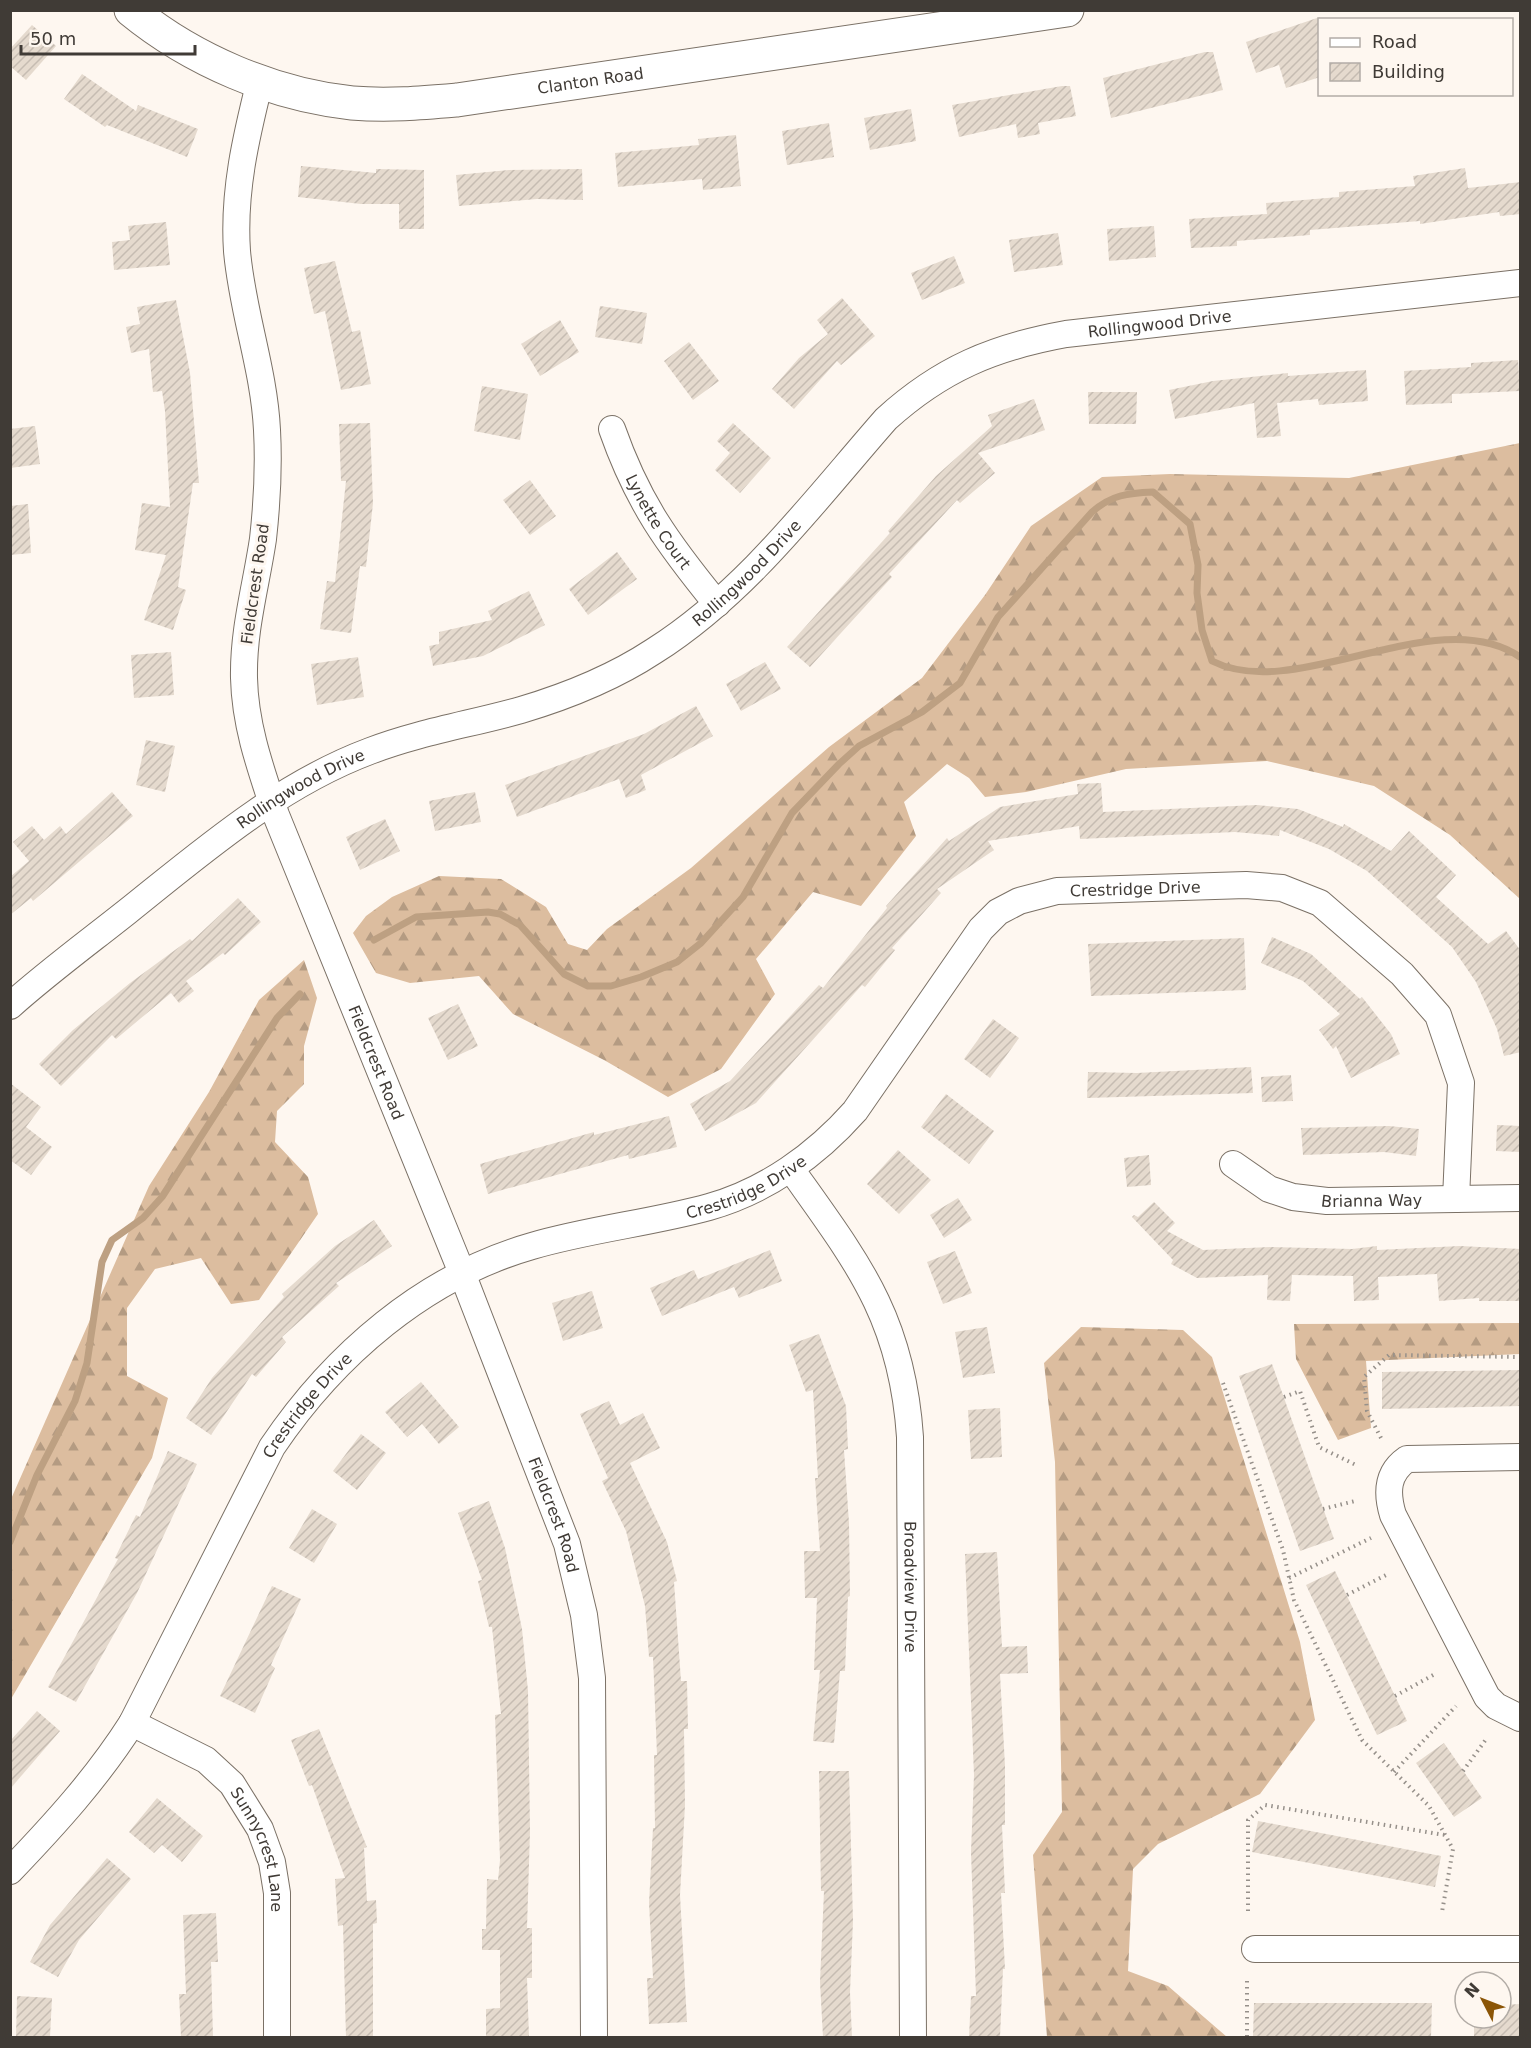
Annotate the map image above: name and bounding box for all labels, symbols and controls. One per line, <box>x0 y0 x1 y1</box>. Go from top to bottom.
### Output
scale bar <box>21 18 195 56</box>
legend <box>1318 18 1513 96</box>
text: 50 m <box>30 28 76 49</box>
text: Road <box>1372 31 1417 52</box>
text: Building <box>1372 61 1445 82</box>
street label: Clanton Road <box>536 63 645 98</box>
street label: Rollingwood Drive <box>1087 306 1232 341</box>
street label: Lynette Court <box>622 471 695 573</box>
street label: Rollingwood Drive <box>688 516 805 630</box>
street label: Fieldcrest Road <box>237 522 273 646</box>
street label: Rollingwood Drive <box>233 745 367 832</box>
street label: Crestridge Drive <box>1070 877 1201 900</box>
street label: Fieldcrest Road <box>345 1002 408 1122</box>
street label: Crestridge Drive <box>684 1151 810 1222</box>
street label: Brianna Way <box>1320 1190 1422 1211</box>
street label: Crestridge Drive <box>259 1348 355 1461</box>
street label: Fieldcrest Road <box>525 1454 583 1574</box>
street label: Broadview Drive <box>901 1521 921 1653</box>
street label: Sunnycrest Lane <box>227 1783 287 1912</box>
north arrow <box>1453 1970 1513 2030</box>
text: N <box>1461 1979 1484 2002</box>

